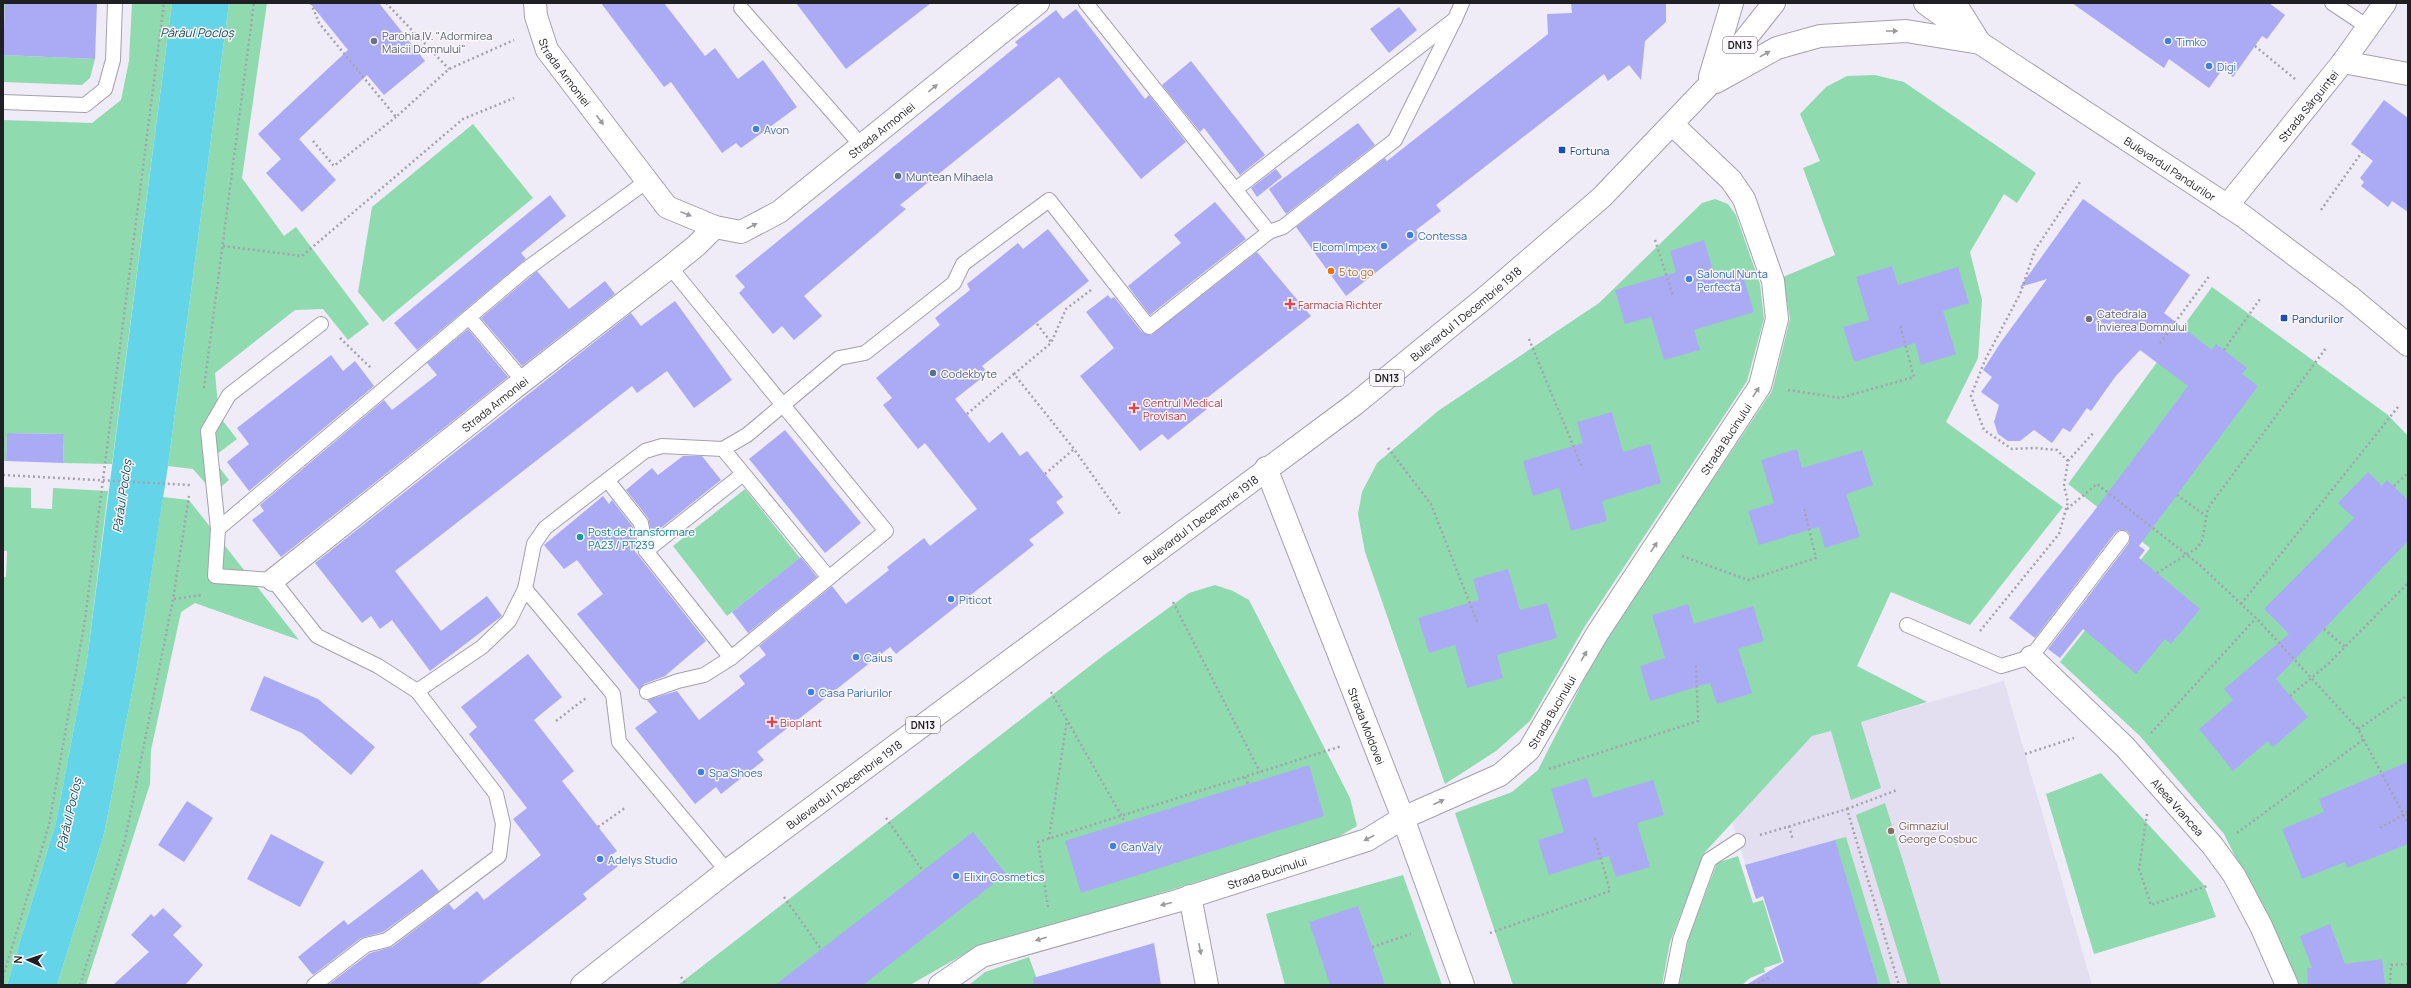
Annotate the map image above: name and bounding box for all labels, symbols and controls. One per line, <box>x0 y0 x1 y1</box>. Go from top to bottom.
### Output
water label: Pârâul Pocloș <box>160 24 236 41</box>
place label: Parohia IV. "Adormirea Maicii Domnului" <box>382 28 492 56</box>
one-way arrow <box>1886 28 1899 34</box>
place label: Timko <box>2176 34 2207 49</box>
marker: Parohia IV. "Adormirea Maicii Domnului" <box>369 36 379 46</box>
street label: Strada Armoniei <box>536 36 595 109</box>
marker: Timko <box>2163 36 2173 46</box>
road number: DN13 <box>1723 37 1757 53</box>
one-way arrow <box>1759 51 1771 57</box>
place label: Digi <box>2217 59 2236 74</box>
marker: Digi <box>2204 61 2214 71</box>
street label: Strada Sârguinței <box>2274 67 2341 145</box>
one-way arrow <box>927 84 938 92</box>
street label: Strada Armoniei <box>845 98 917 161</box>
one-way arrow <box>596 115 605 126</box>
place label: Avon <box>764 122 789 137</box>
marker: Avon <box>751 124 761 134</box>
street label: Bulevardul Pandurilor <box>2122 133 2219 204</box>
place label: Fortuna <box>1570 143 1609 158</box>
marker: Fortuna <box>1557 145 1567 155</box>
place label: Muntean Mihaela <box>906 169 993 184</box>
marker: Muntean Mihaela <box>893 171 903 181</box>
one-way arrow <box>681 212 693 218</box>
one-way arrow <box>747 223 758 230</box>
place label: Contessa <box>1418 228 1467 243</box>
marker: Contessa <box>1405 230 1415 240</box>
place label: Elcom Impex <box>1313 239 1376 254</box>
marker: Elcom Impex <box>1379 241 1389 251</box>
street label: Bulevardul 1 Decembrie 1918 <box>1407 263 1524 364</box>
place label: 5 to go <box>1339 264 1374 279</box>
marker: 5 to go <box>1326 266 1336 276</box>
place label: Salonul Nunta Perfectă <box>1697 266 1768 294</box>
marker: Salonul Nunta Perfectă <box>1684 274 1694 284</box>
place label: Farmacia Richter <box>1298 297 1382 312</box>
marker: Farmacia Richter <box>1285 299 1295 309</box>
place label: Catedrala Învierea Domnului <box>2096 306 2187 334</box>
place label: Pandurilor <box>2292 311 2344 326</box>
marker: Pandurilor <box>2279 313 2289 323</box>
marker: Catedrala Învierea Domnului <box>2084 314 2094 324</box>
place label: Codekbyte <box>941 366 997 381</box>
marker: Codekbyte <box>928 368 938 378</box>
road number: DN13 <box>1370 370 1404 386</box>
street label: Strada Armoniei <box>458 373 531 435</box>
one-way arrow <box>1752 386 1760 397</box>
place label: Centrul Medical Provisan <box>1143 395 1223 423</box>
street label: Strada Bucinului <box>1696 400 1754 477</box>
marker: Centrul Medical Provisan <box>1128 402 1140 414</box>
water label: Pârâul Pocloș <box>108 457 136 534</box>
street label: Bulevardul 1 Decembrie 1918 <box>1139 471 1261 567</box>
place label: Post de transformare PA23 / PT239 <box>588 524 696 552</box>
marker: Post de transformare PA23 / PT239 <box>575 532 585 542</box>
one-way arrow <box>1650 542 1658 552</box>
place label: Piticot <box>959 592 992 607</box>
marker: Piticot <box>946 594 956 604</box>
place label: Caius <box>864 650 893 665</box>
one-way arrow <box>1580 650 1587 662</box>
marker: Caius <box>851 652 861 662</box>
street label: Strada Bucinului <box>1524 672 1579 751</box>
place label: Casa Pariurilor <box>819 685 892 700</box>
street label: Strada Moldovei <box>1345 685 1389 767</box>
marker: Casa Pariurilor <box>806 687 816 697</box>
place label: Bioplant <box>780 715 822 730</box>
marker: Bioplant <box>767 717 777 727</box>
road number: DN13 <box>906 717 940 733</box>
street label: Bulevardul 1 Decembrie 1918 <box>783 736 905 832</box>
place label: Spa Shoes <box>709 765 763 780</box>
marker: Spa Shoes <box>696 767 706 777</box>
water label: Pârâul Pocloș <box>52 775 86 852</box>
street label: Aleea Vrancea <box>2148 775 2208 839</box>
one-way arrow <box>1433 799 1444 805</box>
place label: Gimnaziul George Coșbuc <box>1899 818 1978 846</box>
marker: Gimnaziul George Coșbuc <box>1886 826 1896 836</box>
one-way arrow <box>1364 835 1375 841</box>
place label: CanValy <box>1121 839 1162 854</box>
marker: CanValy <box>1108 841 1118 851</box>
place label: Adelys Studio <box>608 852 678 867</box>
street label: Strada Bucinului <box>1225 852 1308 892</box>
marker: Adelys Studio <box>595 854 605 864</box>
place label: Elixir Cosmetics <box>964 869 1045 884</box>
marker: Elixir Cosmetics <box>951 871 961 881</box>
one-way arrow <box>1160 901 1172 907</box>
one-way arrow <box>1035 936 1047 942</box>
north arrow <box>8 940 48 980</box>
one-way arrow <box>1197 942 1203 955</box>
text: N <box>10 955 25 964</box>

